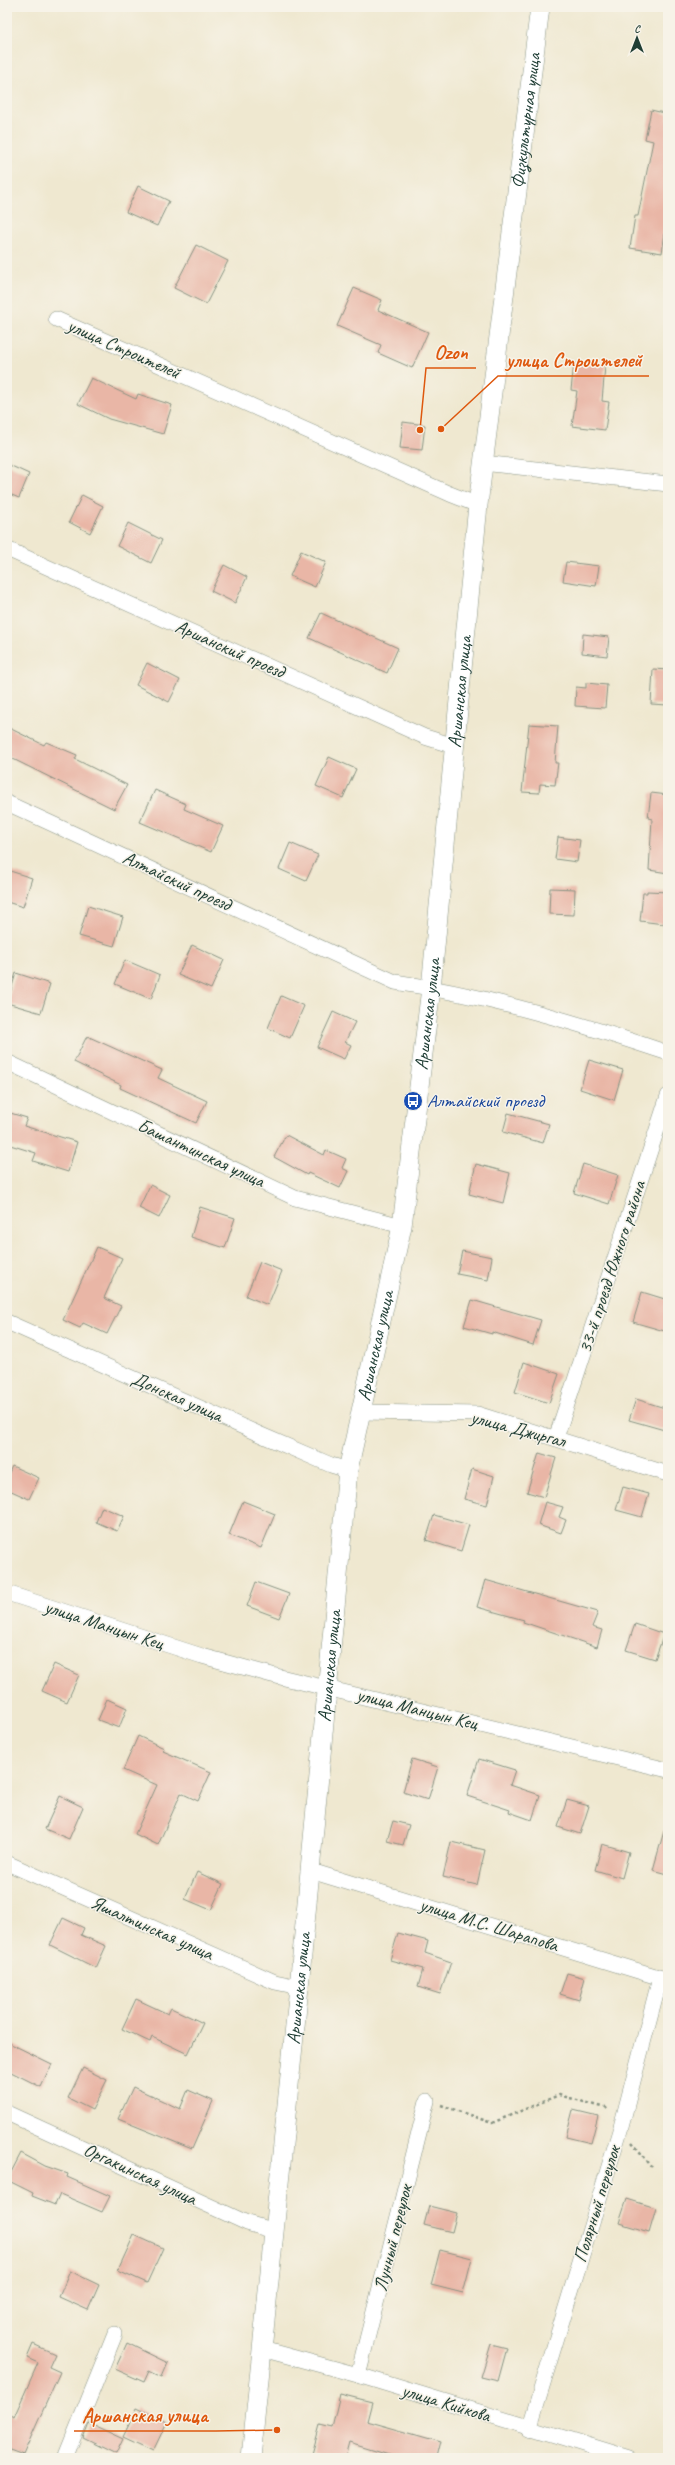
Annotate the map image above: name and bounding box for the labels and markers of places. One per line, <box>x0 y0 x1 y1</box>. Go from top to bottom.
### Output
callout: Ozon <box>426 336 476 368</box>
callout: улица Строителей <box>498 344 649 376</box>
place label: Алтайский проезд <box>427 1089 546 1113</box>
bus stop icon: Алтайский проезд <box>402 1090 424 1112</box>
callout: Аршанская улица <box>74 2399 216 2431</box>

